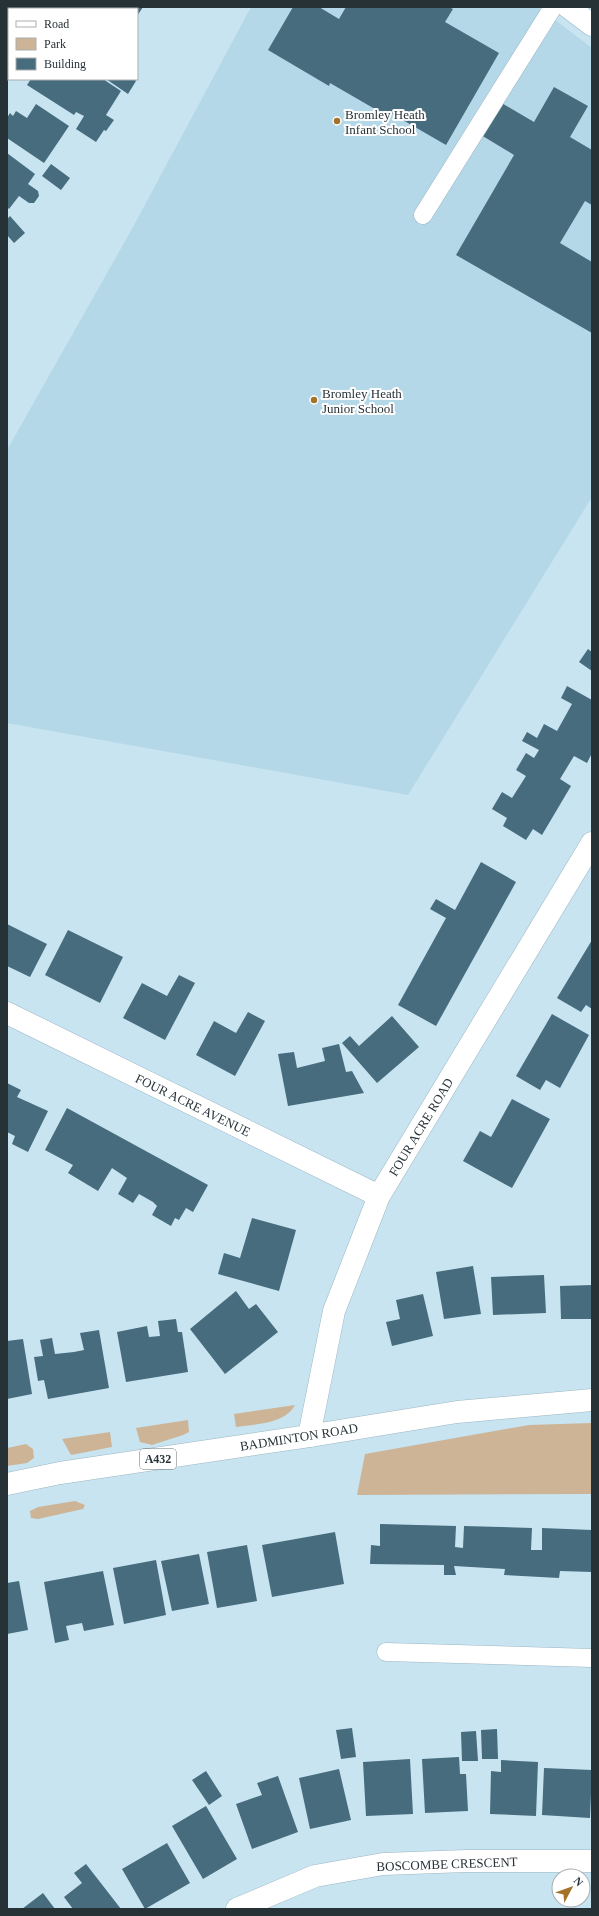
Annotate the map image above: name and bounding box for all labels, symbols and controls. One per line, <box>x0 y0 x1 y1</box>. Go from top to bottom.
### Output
legend <box>8 8 138 80</box>
text: Road <box>44 17 69 31</box>
text: Park <box>44 37 66 51</box>
text: Building <box>44 57 86 71</box>
place label: Bromley Heath Infant School <box>345 107 425 137</box>
marker: Bromley Heath Infant School <box>332 116 342 126</box>
place label: Bromley Heath Junior School <box>322 386 402 416</box>
marker: Bromley Heath Junior School <box>309 395 319 405</box>
street label: FOUR ACRE AVENUE <box>133 1071 253 1139</box>
street label: FOUR ACRE ROAD <box>386 1075 456 1179</box>
street label: BADMINTON ROAD <box>239 1420 359 1454</box>
road number: A432 <box>140 1449 176 1469</box>
street label: BOSCOMBE CRESCENT <box>376 1854 518 1874</box>
north arrow <box>551 1868 591 1908</box>
text: N <box>571 1875 586 1888</box>

